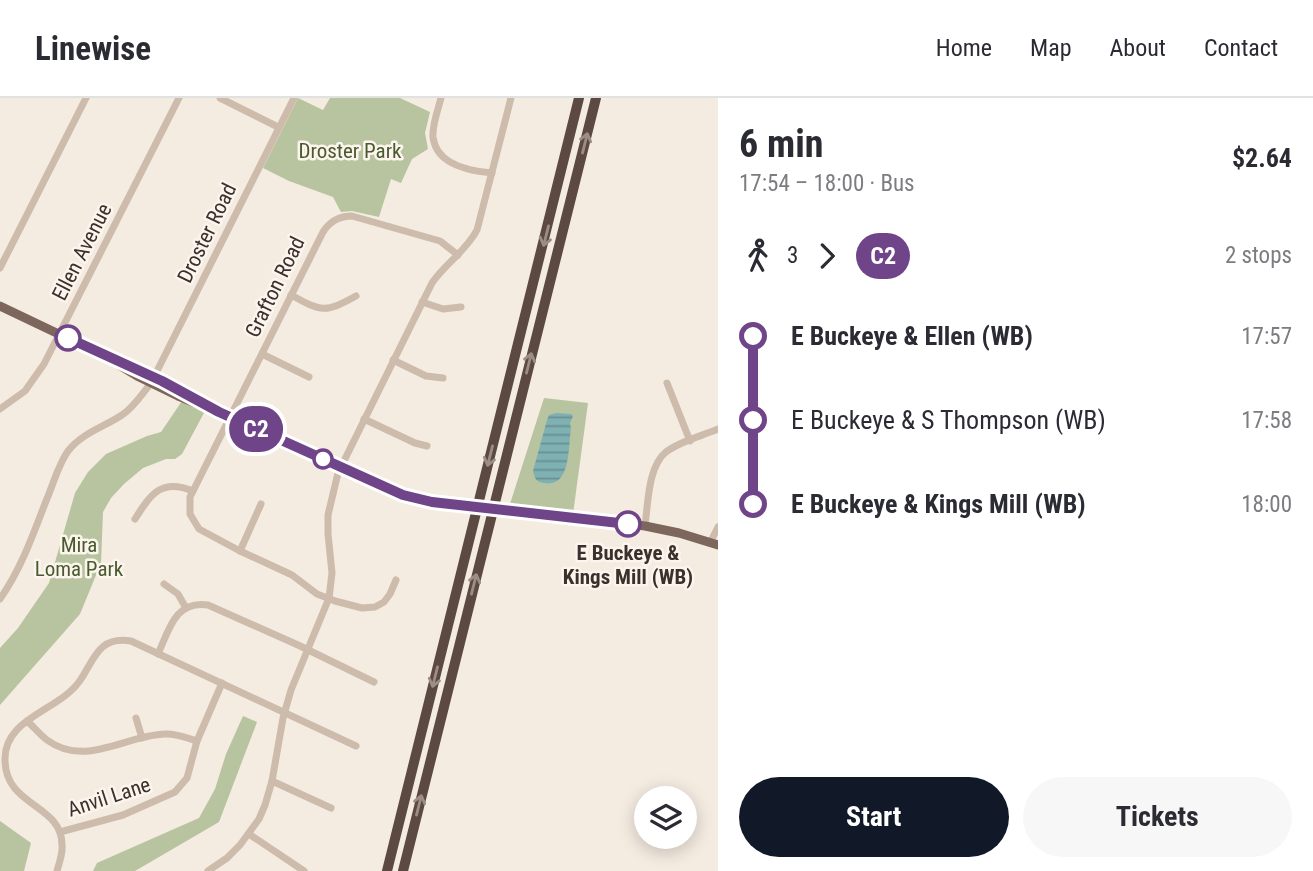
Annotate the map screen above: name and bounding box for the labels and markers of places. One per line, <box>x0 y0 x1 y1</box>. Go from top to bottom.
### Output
unlabelled marker <box>55 325 81 351</box>
unlabelled marker <box>313 449 333 469</box>
marker: E Buckeye & Kings Mill (WB) <box>615 511 641 537</box>
place label: E Buckeye & Kings Mill (WB) <box>563 541 693 589</box>

